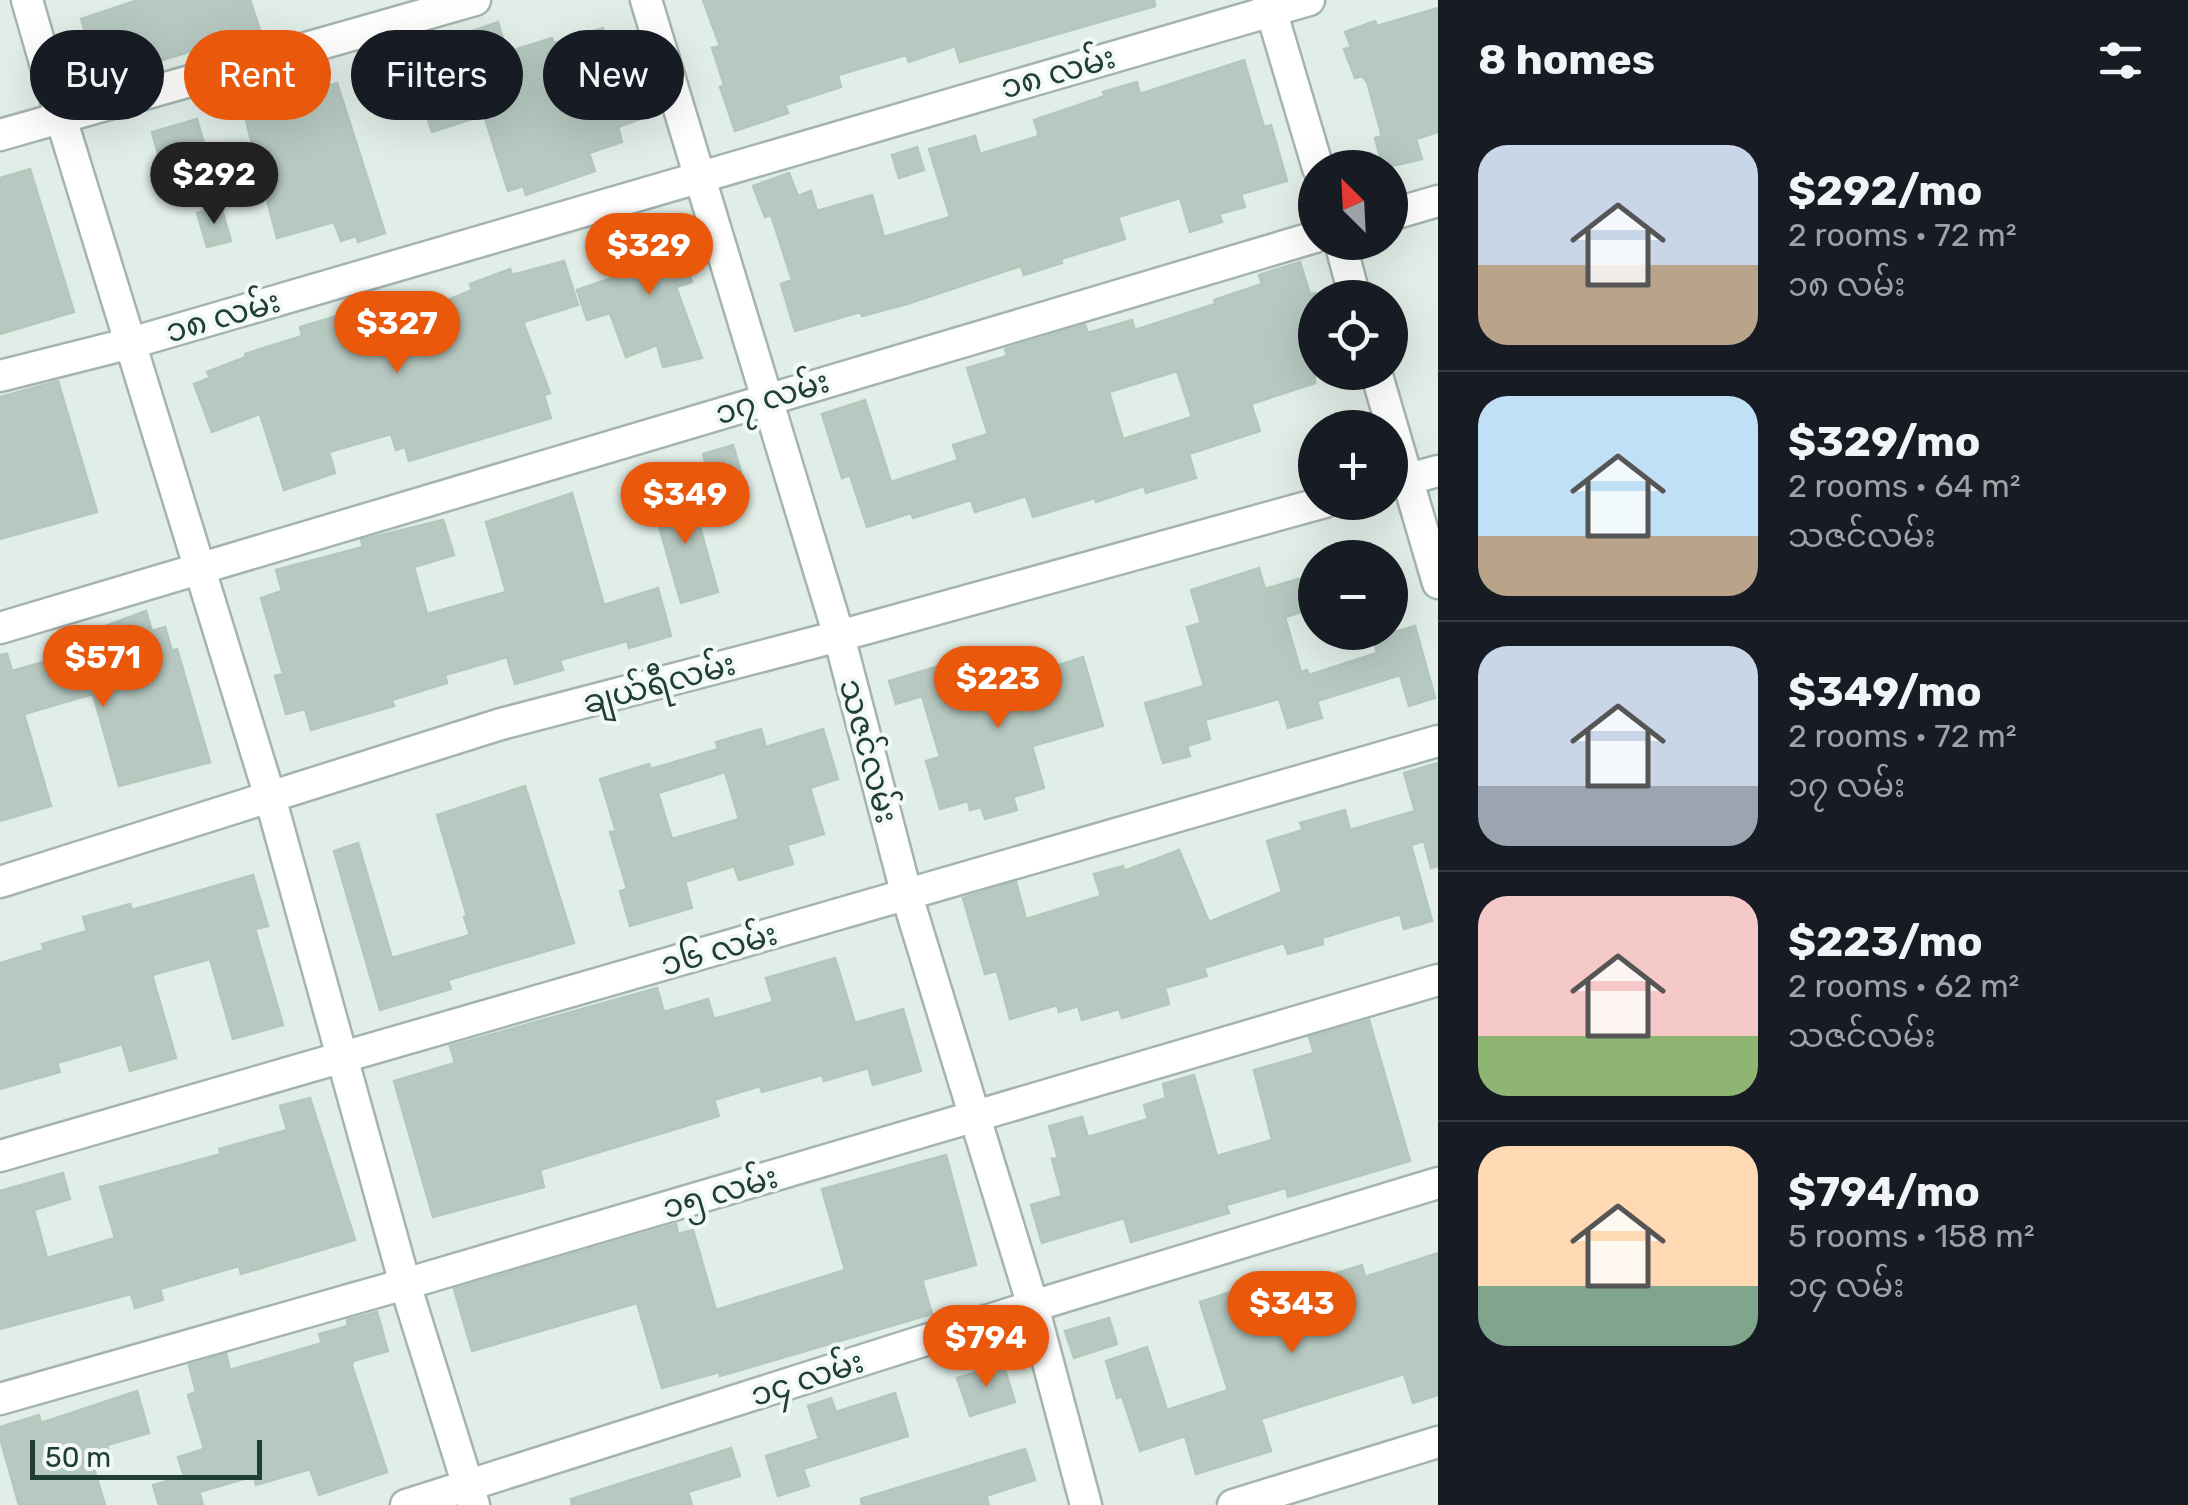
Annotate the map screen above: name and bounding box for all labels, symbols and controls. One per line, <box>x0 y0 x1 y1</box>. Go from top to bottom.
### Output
chip: Buy <box>30 30 164 120</box>
chip: Rent <box>184 30 331 120</box>
chip: Filters <box>351 30 523 120</box>
chip: New <box>543 30 684 120</box>
icon: filters <box>2093 33 2148 88</box>
street label: ၁၈ လမ်း <box>995 34 1120 106</box>
text: 8 homes <box>1478 35 1655 85</box>
pin: $292 <box>155 142 273 227</box>
north arrow <box>1298 150 1408 260</box>
map controls <box>1298 150 1408 650</box>
text: $292 <box>172 155 256 193</box>
text: $292/mo <box>1788 166 1982 216</box>
icon: home <box>1558 185 1678 305</box>
pin: $329 <box>590 213 708 298</box>
text: 2 rooms · 72 m² <box>1788 216 2017 254</box>
text: $329 <box>607 226 691 264</box>
text: ၁၈ လမ်း <box>1788 266 1905 304</box>
street label: ၁၈ လမ်း <box>160 278 285 350</box>
button: locate <box>1298 280 1408 390</box>
pin: $327 <box>338 291 456 376</box>
text: $327 <box>356 304 438 342</box>
street label: ၁၇ လမ်း <box>709 358 836 439</box>
button: + <box>1298 410 1408 520</box>
text: $329/mo <box>1788 417 1980 467</box>
icon: home <box>1558 436 1678 556</box>
pin: $349 <box>626 462 744 547</box>
text: 2 rooms · 64 m² <box>1788 467 2021 505</box>
text: $349 <box>643 475 727 513</box>
text: သဇင်လမ်း <box>1788 517 1936 555</box>
button: − <box>1298 540 1408 650</box>
pin: $571 <box>44 625 162 710</box>
text: $571 <box>65 638 141 676</box>
street label: ချယ်ရီလမ်း <box>577 641 741 728</box>
pin: $223 <box>939 646 1057 731</box>
text: $223 <box>956 659 1040 697</box>
text: $349/mo <box>1788 667 1982 717</box>
street label: သဇင်လမ်း <box>832 674 910 827</box>
icon: home <box>1558 686 1678 806</box>
text: 2 rooms · 72 m² <box>1788 717 2017 755</box>
text: ၁၇ လမ်း <box>1788 767 1905 805</box>
street label: ၁၆ လမ်း <box>655 910 782 984</box>
text: $223/mo <box>1788 917 1983 967</box>
icon: home <box>1558 936 1678 1056</box>
text: 2 rooms · 62 m² <box>1788 967 2020 1005</box>
text: သဇင်လမ်း <box>1788 1017 1936 1055</box>
street label: ၁၅ လမ်း <box>657 1154 784 1233</box>
text: $794/mo <box>1788 1167 1980 1217</box>
icon: home <box>1558 1186 1678 1306</box>
text: 5 rooms · 158 m² <box>1788 1217 2035 1255</box>
text: ၁၄ လမ်း <box>1788 1267 1904 1305</box>
pin: $343 <box>1233 1271 1351 1356</box>
text: $343 <box>1249 1284 1335 1322</box>
pin: $794 <box>927 1305 1045 1390</box>
text: $794 <box>945 1318 1027 1356</box>
street label: ၁၄ လမ်း <box>745 1338 870 1421</box>
scale bar <box>30 1435 262 1480</box>
text: 50 m <box>45 1441 111 1474</box>

